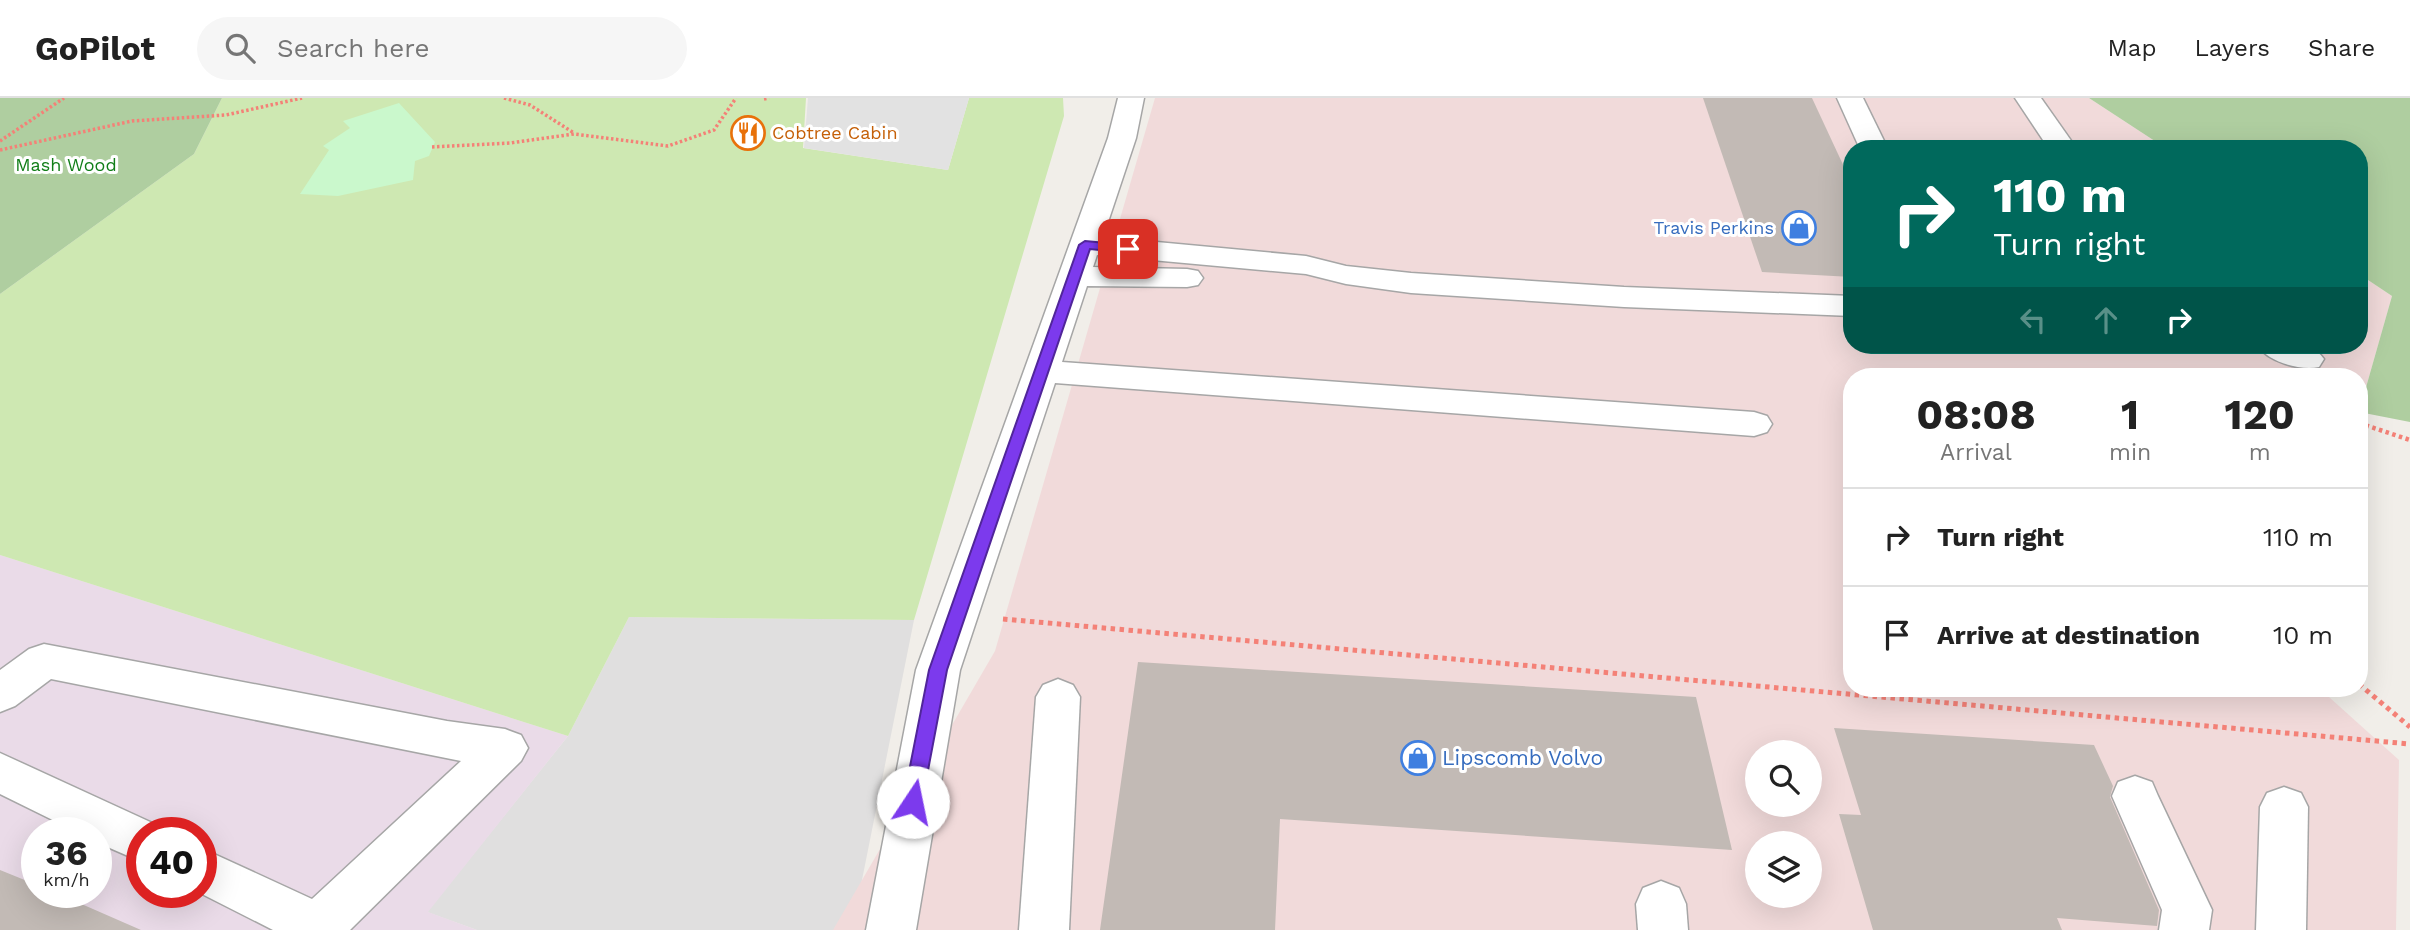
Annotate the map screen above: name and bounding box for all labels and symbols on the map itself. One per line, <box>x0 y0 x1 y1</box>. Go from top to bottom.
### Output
restaurant icon: Cobtree Cabin <box>729 114 767 152</box>
place label: Cobtree Cabin <box>772 122 898 143</box>
park label: Mash Wood <box>15 154 117 175</box>
shop icon: Travis Perkins <box>1780 209 1818 247</box>
place label: Travis Perkins <box>1653 217 1774 238</box>
pin <box>1098 219 1158 279</box>
shop icon: Lipscomb Volvo <box>1399 739 1437 777</box>
place label: Lipscomb Volvo <box>1442 745 1603 770</box>
position arrow <box>876 765 950 839</box>
speed limit sign: 40 <box>126 817 217 908</box>

